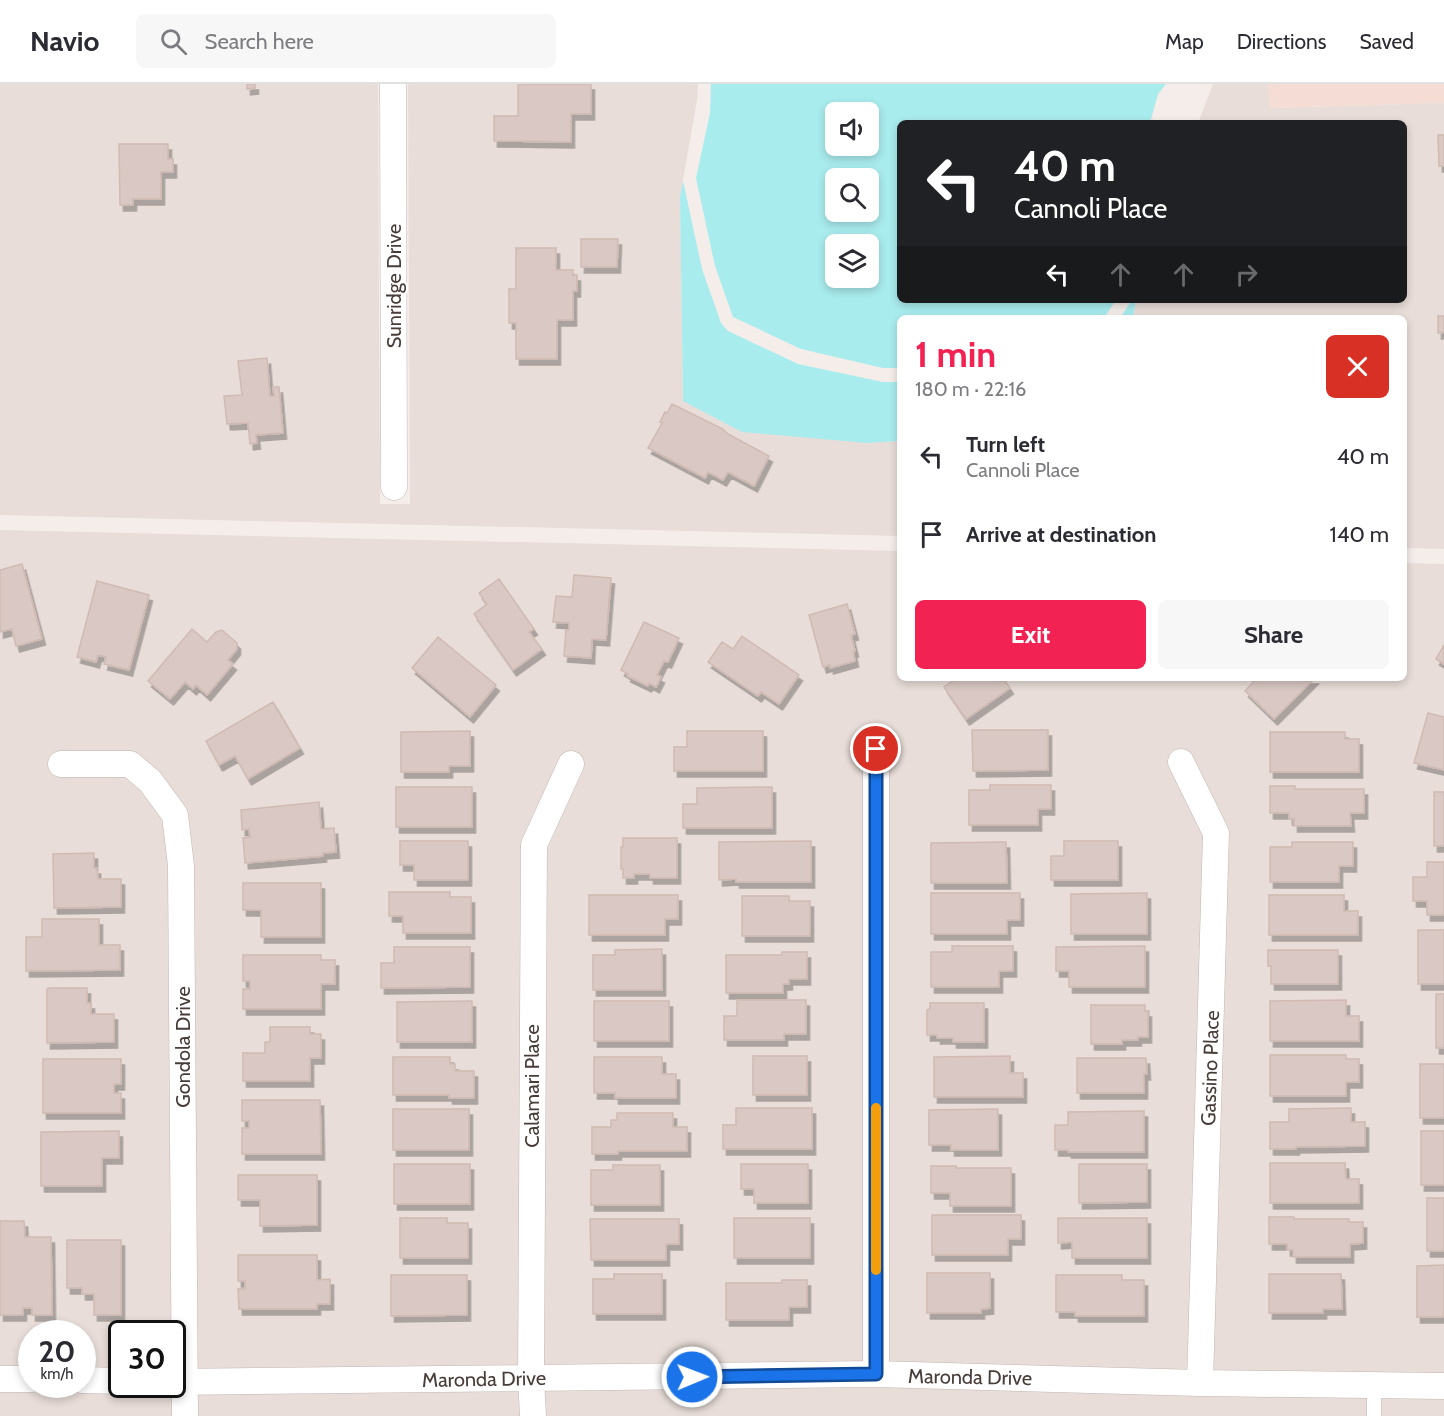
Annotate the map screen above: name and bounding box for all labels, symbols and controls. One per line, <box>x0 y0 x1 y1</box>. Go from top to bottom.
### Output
search box <box>136 14 556 68</box>
text: Navio <box>30 24 100 58</box>
icon: search <box>157 25 190 58</box>
text: Search here <box>205 28 314 55</box>
text: Map <box>1165 29 1204 54</box>
text: Directions <box>1237 29 1326 54</box>
text: Saved <box>1359 29 1414 54</box>
map controls <box>825 102 879 288</box>
button: sound <box>825 102 879 156</box>
text: 40 m <box>1014 140 1116 192</box>
icon: left <box>915 144 993 222</box>
button: search <box>825 168 879 222</box>
text: Cannoli Place <box>1014 192 1167 225</box>
street label: Sunridge Drive <box>382 224 406 348</box>
button: layers <box>825 234 879 288</box>
icon: left <box>1041 258 1074 291</box>
icon: ahead <box>1104 258 1137 291</box>
icon: ahead <box>1167 258 1200 291</box>
icon: right <box>1230 258 1263 291</box>
text: 1 min <box>915 332 996 376</box>
button: close <box>1326 335 1389 398</box>
text: 180 m · 22:16 <box>915 377 1026 401</box>
text: Turn left <box>966 431 1045 458</box>
icon: left <box>915 440 948 473</box>
text: 40 m <box>1337 443 1389 470</box>
text: Cannoli Place <box>966 458 1080 482</box>
icon: arrive <box>915 518 948 551</box>
text: Arrive at destination <box>966 521 1156 548</box>
text: 140 m <box>1330 521 1389 548</box>
button: Exit <box>915 600 1146 669</box>
button: Share <box>1158 600 1389 669</box>
pin <box>850 723 901 774</box>
icon: arrive <box>859 732 892 765</box>
street label: Gondola Drive <box>171 986 195 1108</box>
street label: Gassino Place <box>1196 1010 1224 1126</box>
street label: Calamari Place <box>520 1024 544 1148</box>
speed limit sign: 30 <box>108 1320 186 1398</box>
text: 20 <box>38 1333 76 1370</box>
position arrow <box>660 1345 724 1409</box>
street label: Maronda Drive <box>908 1364 1032 1390</box>
text: km/h <box>41 1365 73 1383</box>
street label: Maronda Drive <box>422 1366 546 1392</box>

